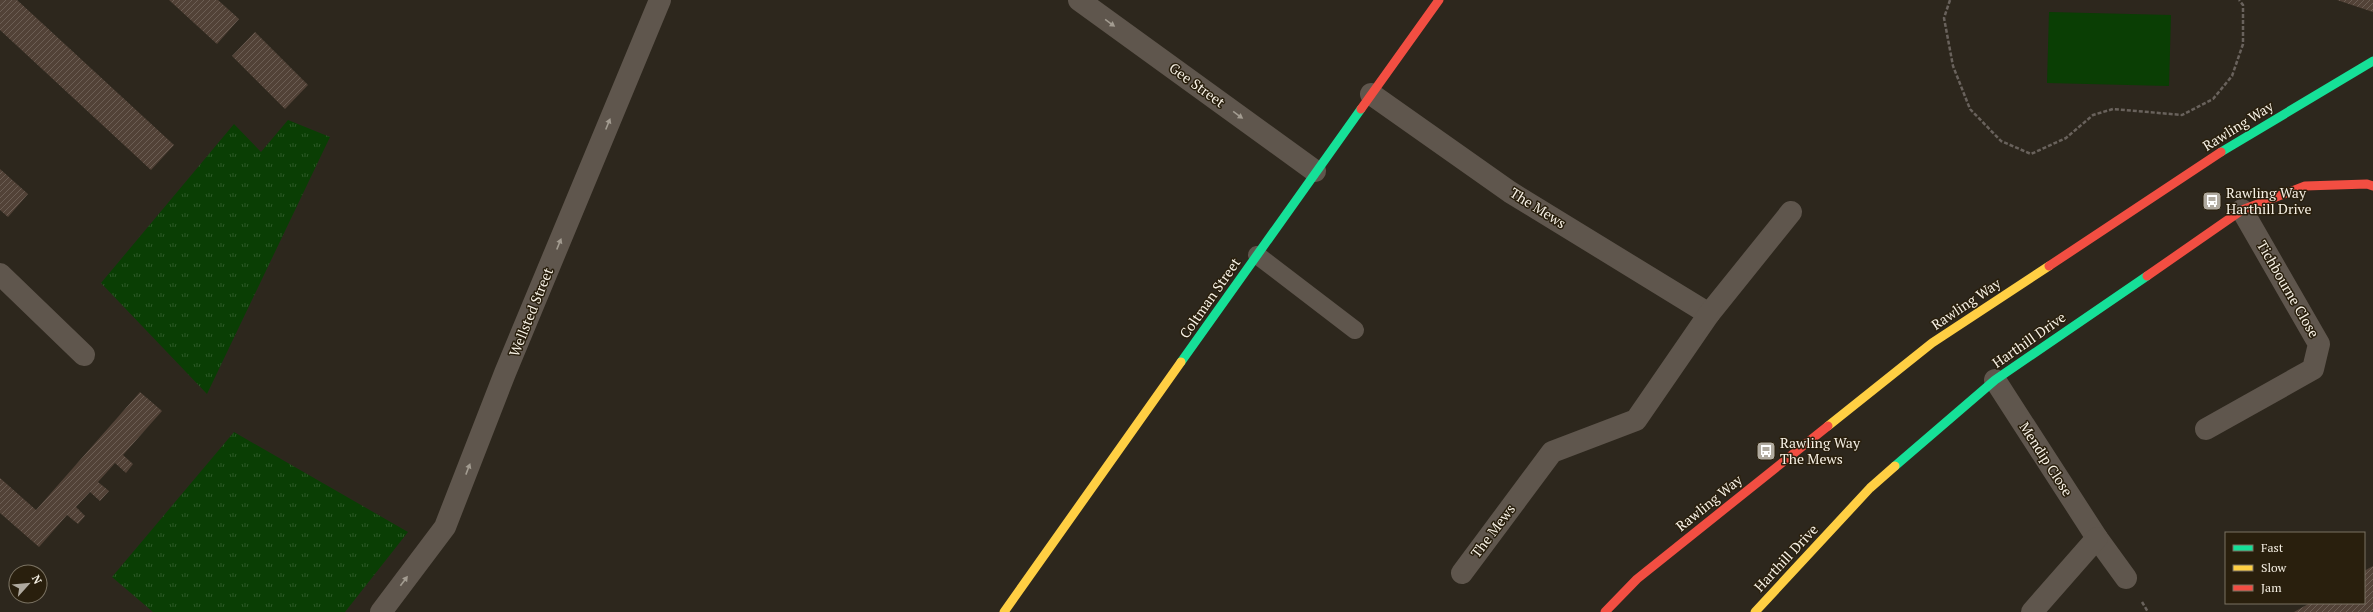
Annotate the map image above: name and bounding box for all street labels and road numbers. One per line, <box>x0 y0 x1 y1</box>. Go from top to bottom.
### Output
street label: Gee Street <box>1166 58 1230 112</box>
street label: Rawling Way <box>2199 96 2277 155</box>
street label: The Mews <box>1507 183 1570 232</box>
street label: Tichbourne Close <box>2253 237 2324 341</box>
street label: Coltman Street <box>1175 253 1245 342</box>
street label: Wellsted Street <box>504 264 557 359</box>
street label: Rawling Way <box>1927 273 2005 334</box>
street label: Harthill Drive <box>1988 307 2069 372</box>
street label: Mendip Close <box>2015 418 2078 499</box>
street label: Rawling Way <box>1672 469 1746 535</box>
street label: The Mews <box>1466 500 1519 561</box>
street label: Harthill Drive <box>1750 520 1822 595</box>

